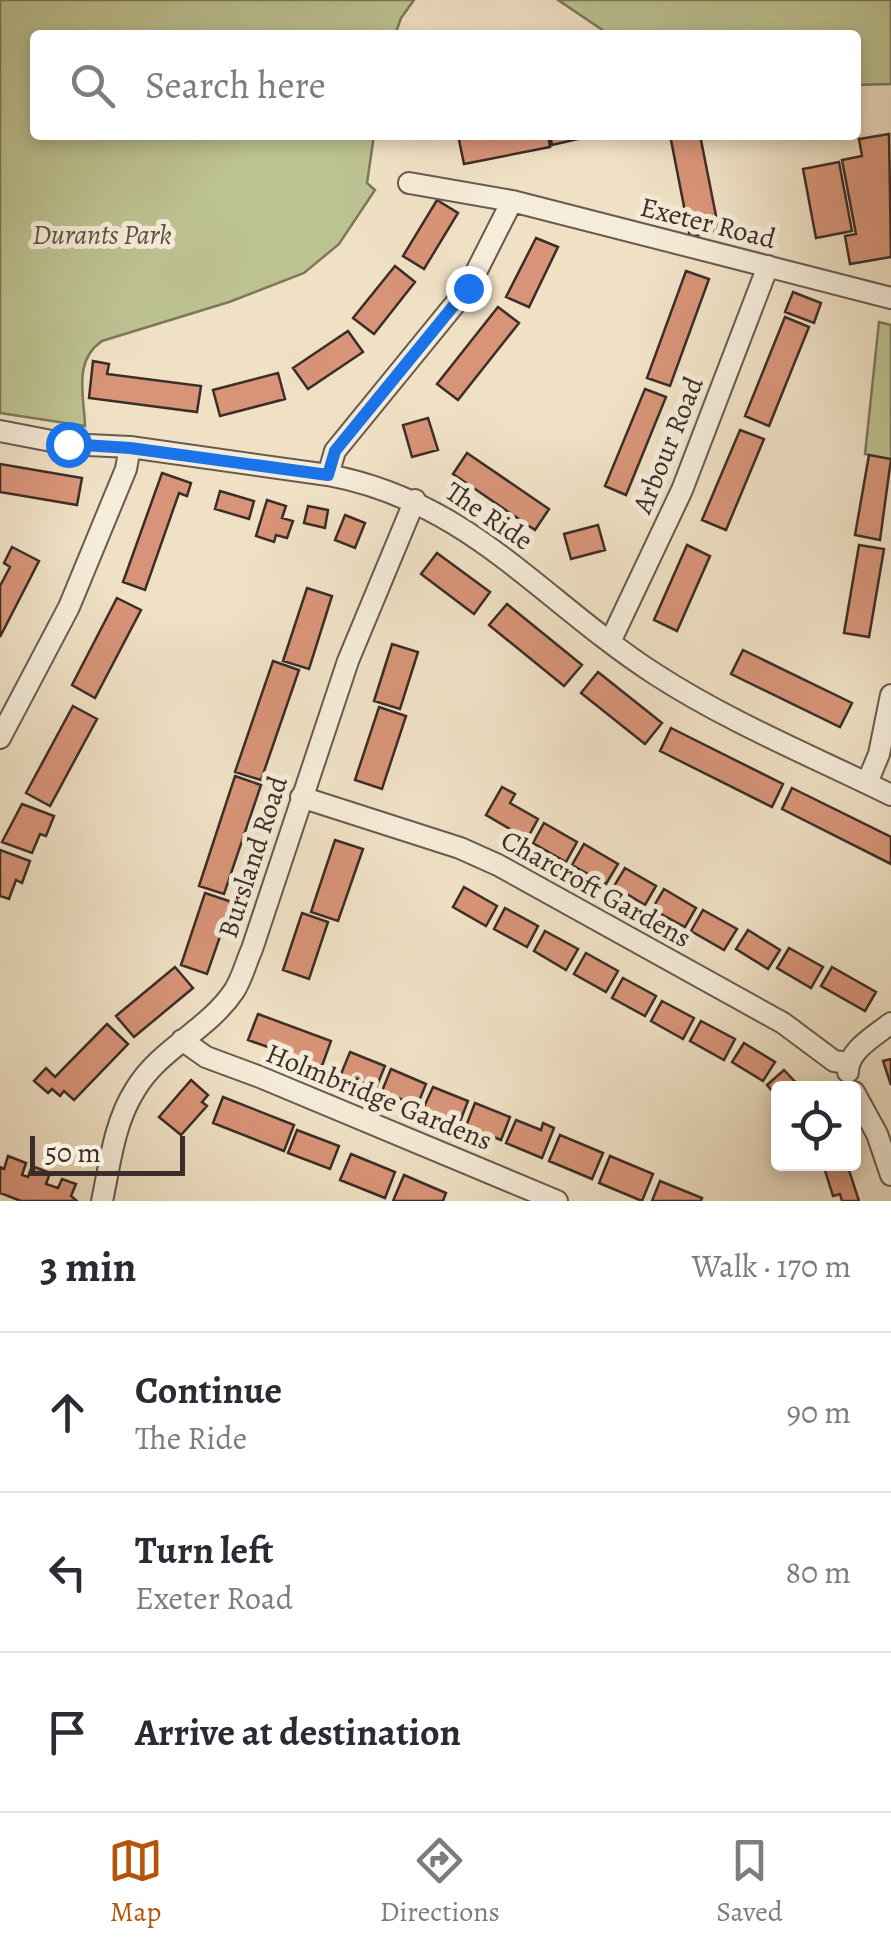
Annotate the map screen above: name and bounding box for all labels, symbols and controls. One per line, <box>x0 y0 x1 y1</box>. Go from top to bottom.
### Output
search box <box>30 30 861 140</box>
icon: search <box>65 58 120 113</box>
text: Search here <box>145 59 326 111</box>
street label: Exeter Road <box>636 188 781 258</box>
park label: Durants Park <box>32 216 172 254</box>
route end <box>446 266 492 312</box>
street label: Arbour Road <box>623 370 713 520</box>
route start <box>46 422 92 468</box>
street label: The Ride <box>438 473 540 559</box>
street label: Bursland Road <box>209 770 297 943</box>
street label: Charcroft Gardens <box>494 821 698 957</box>
street label: Holmbridge Gardens <box>260 1034 498 1160</box>
map controls <box>771 1081 861 1171</box>
button: locate <box>771 1081 861 1171</box>
scale bar <box>30 1131 185 1176</box>
text: 50 m <box>45 1134 101 1172</box>
text: 3 min <box>40 1238 136 1295</box>
text: Walk · 170 m <box>692 1244 851 1288</box>
text: Continue <box>135 1364 282 1416</box>
icon: ahead <box>40 1385 95 1440</box>
text: 90 m <box>786 1390 851 1434</box>
text: The Ride <box>135 1416 247 1460</box>
text: Turn left <box>135 1524 274 1576</box>
icon: left <box>40 1545 95 1600</box>
text: 80 m <box>785 1550 851 1594</box>
text: Exeter Road <box>135 1576 293 1620</box>
icon: arrive <box>40 1705 95 1760</box>
text: Arrive at destination <box>135 1706 461 1758</box>
tab: Map <box>108 1833 163 1931</box>
tab: Directions <box>380 1833 500 1931</box>
tab: Saved <box>716 1833 783 1931</box>

